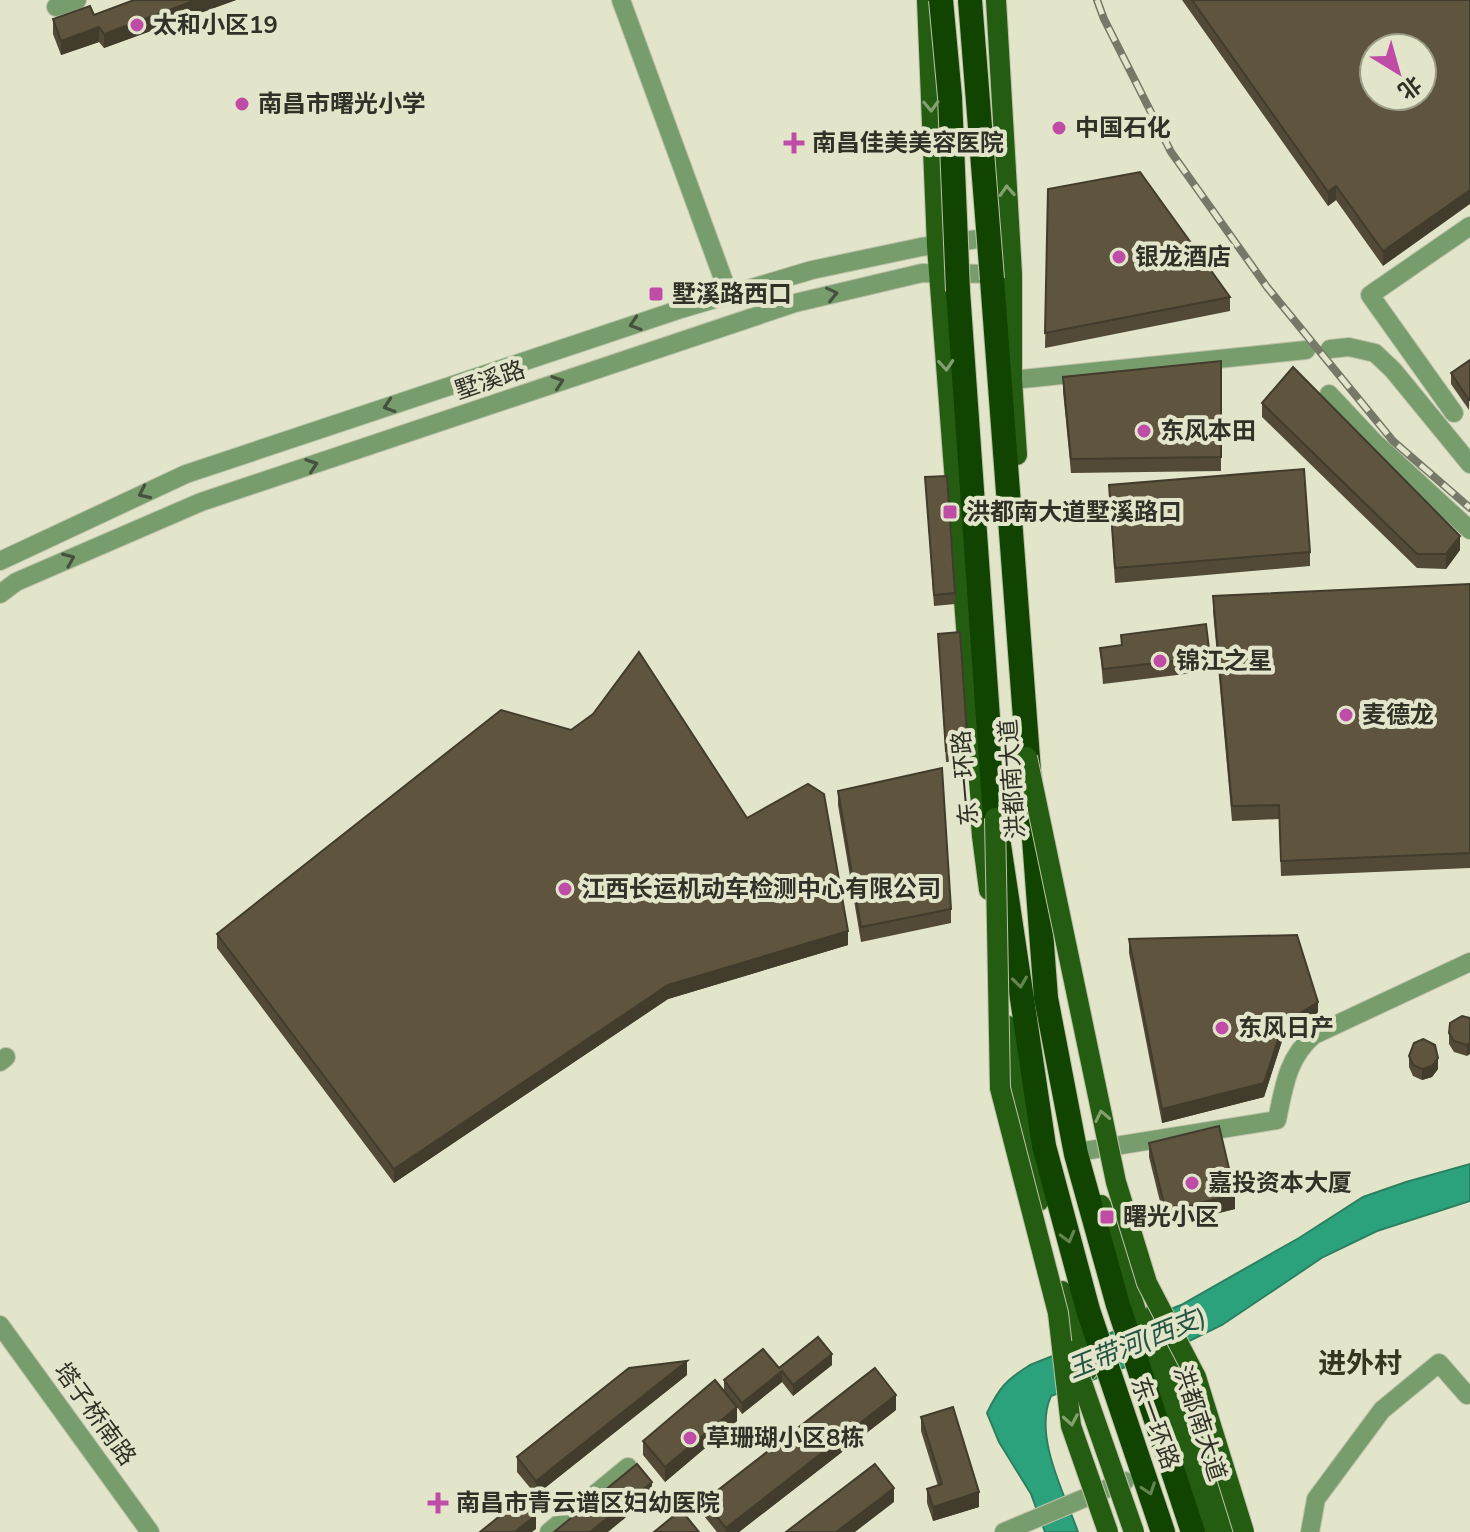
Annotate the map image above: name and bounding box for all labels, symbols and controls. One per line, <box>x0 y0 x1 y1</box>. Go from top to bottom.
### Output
place label: 太和小区19 <box>153 9 278 41</box>
marker: 太和小区19 <box>128 16 146 34</box>
north arrow <box>1358 32 1438 112</box>
text: 北 <box>1392 69 1427 106</box>
place label: 南昌市曙光小学 <box>258 88 426 120</box>
marker: 南昌市曙光小学 <box>233 95 251 113</box>
one-way arrow <box>923 100 940 113</box>
place label: 中国石化 <box>1075 112 1171 144</box>
marker: 中国石化 <box>1050 119 1068 137</box>
place label: 南昌佳美美容医院 <box>812 127 1004 159</box>
marker: 南昌佳美美容医院 <box>783 132 805 154</box>
one-way arrow <box>999 184 1016 197</box>
place label: 银龙酒店 <box>1135 241 1231 273</box>
marker: 银龙酒店 <box>1110 248 1128 266</box>
place label: 墅溪路西口 <box>672 278 792 310</box>
marker: 墅溪路西口 <box>647 285 665 303</box>
one-way arrow <box>825 286 839 303</box>
one-way arrow <box>629 315 643 331</box>
street label: 墅溪路 <box>451 353 529 407</box>
one-way arrow <box>937 359 954 372</box>
one-way arrow <box>550 376 564 392</box>
one-way arrow <box>382 397 396 413</box>
place label: 东风本田 <box>1160 415 1256 447</box>
marker: 东风本田 <box>1135 422 1153 440</box>
one-way arrow <box>304 459 318 475</box>
one-way arrow <box>138 483 152 499</box>
place label: 洪都南大道墅溪路口 <box>966 496 1182 528</box>
marker: 洪都南大道墅溪路口 <box>941 503 959 521</box>
one-way arrow <box>61 552 75 568</box>
place label: 锦江之星 <box>1176 645 1272 677</box>
marker: 锦江之星 <box>1151 652 1169 670</box>
place label: 麦德龙 <box>1362 699 1434 731</box>
marker: 麦德龙 <box>1337 706 1355 724</box>
street label: 洪都南大道 <box>992 718 1032 840</box>
street label: 东一环路 <box>945 729 985 827</box>
place label: 江西长运机动车检测中心有限公司 <box>581 873 941 905</box>
marker: 江西长运机动车检测中心有限公司 <box>556 880 574 898</box>
one-way arrow <box>1011 975 1028 989</box>
place label: 东风日产 <box>1238 1012 1334 1044</box>
marker: 东风日产 <box>1213 1019 1231 1037</box>
one-way arrow <box>1094 1109 1111 1122</box>
place label: 嘉投资本大厦 <box>1208 1167 1352 1199</box>
marker: 嘉投资本大厦 <box>1183 1174 1201 1192</box>
place label: 曙光小区 <box>1123 1201 1219 1233</box>
marker: 曙光小区 <box>1098 1208 1116 1226</box>
one-way arrow <box>1059 1230 1076 1243</box>
water label: 玉带河(西支) <box>1063 1299 1211 1387</box>
district label: 进外村 <box>1318 1345 1402 1383</box>
street label: 塔子桥南路 <box>47 1356 143 1472</box>
street label: 洪都南大道 <box>1166 1361 1234 1485</box>
street label: 东一环路 <box>1124 1372 1186 1474</box>
one-way arrow <box>1062 1413 1079 1427</box>
place label: 草珊瑚小区8栋 <box>706 1422 864 1454</box>
marker: 草珊瑚小区8栋 <box>681 1429 699 1447</box>
one-way arrow <box>1139 1481 1155 1495</box>
place label: 南昌市青云谱区妇幼医院 <box>456 1487 720 1519</box>
marker: 南昌市青云谱区妇幼医院 <box>427 1492 449 1514</box>

